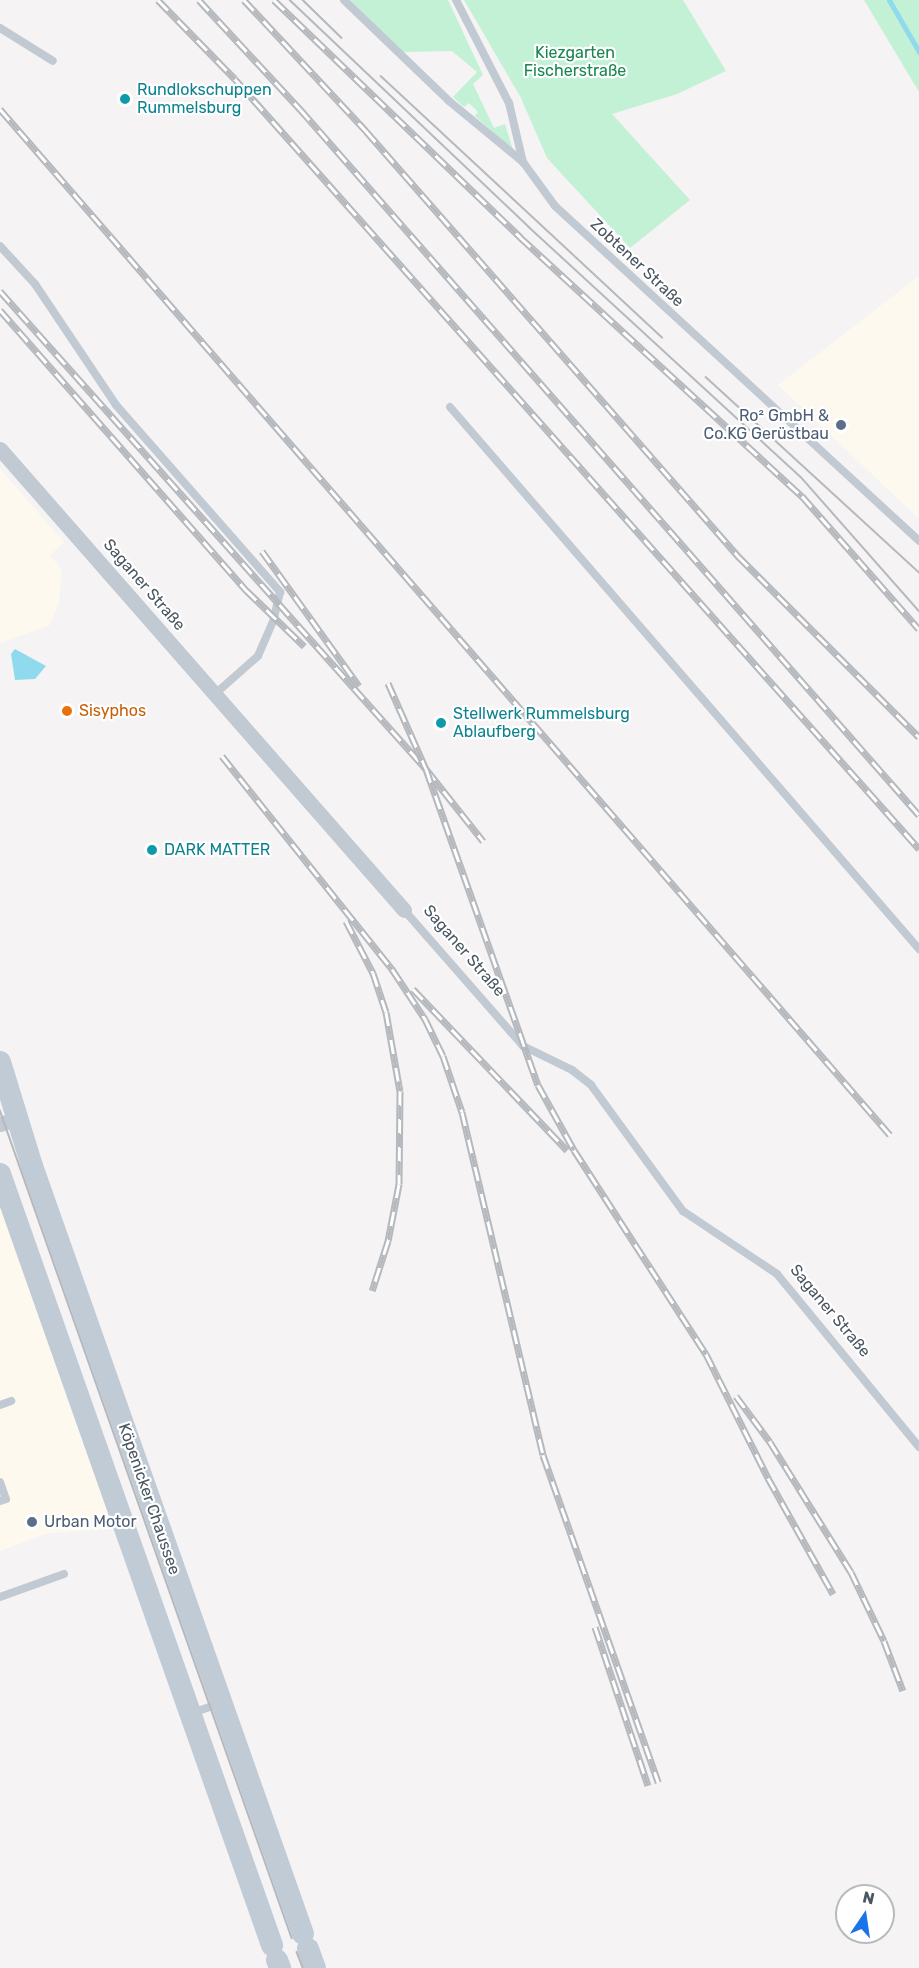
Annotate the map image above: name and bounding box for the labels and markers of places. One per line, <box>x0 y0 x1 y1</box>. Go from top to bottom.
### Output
place label: Rundlokschuppen Rummelsburg <box>137 80 272 118</box>
marker: Rundlokschuppen Rummelsburg <box>118 92 132 106</box>
place label: Ro² GmbH & Co.KG Gerüstbau <box>704 406 829 444</box>
marker: Ro² GmbH & Co.KG Gerüstbau <box>834 418 848 432</box>
place label: Sisyphos <box>79 701 146 721</box>
marker: Sisyphos <box>60 704 74 718</box>
place label: Stellwerk Rummelsburg Ablaufberg <box>453 704 630 742</box>
marker: Stellwerk Rummelsburg Ablaufberg <box>434 716 448 730</box>
place label: DARK MATTER <box>164 840 271 860</box>
marker: DARK MATTER <box>145 843 159 857</box>
place label: Urban Motor <box>44 1512 137 1532</box>
marker: Urban Motor <box>25 1515 39 1529</box>

